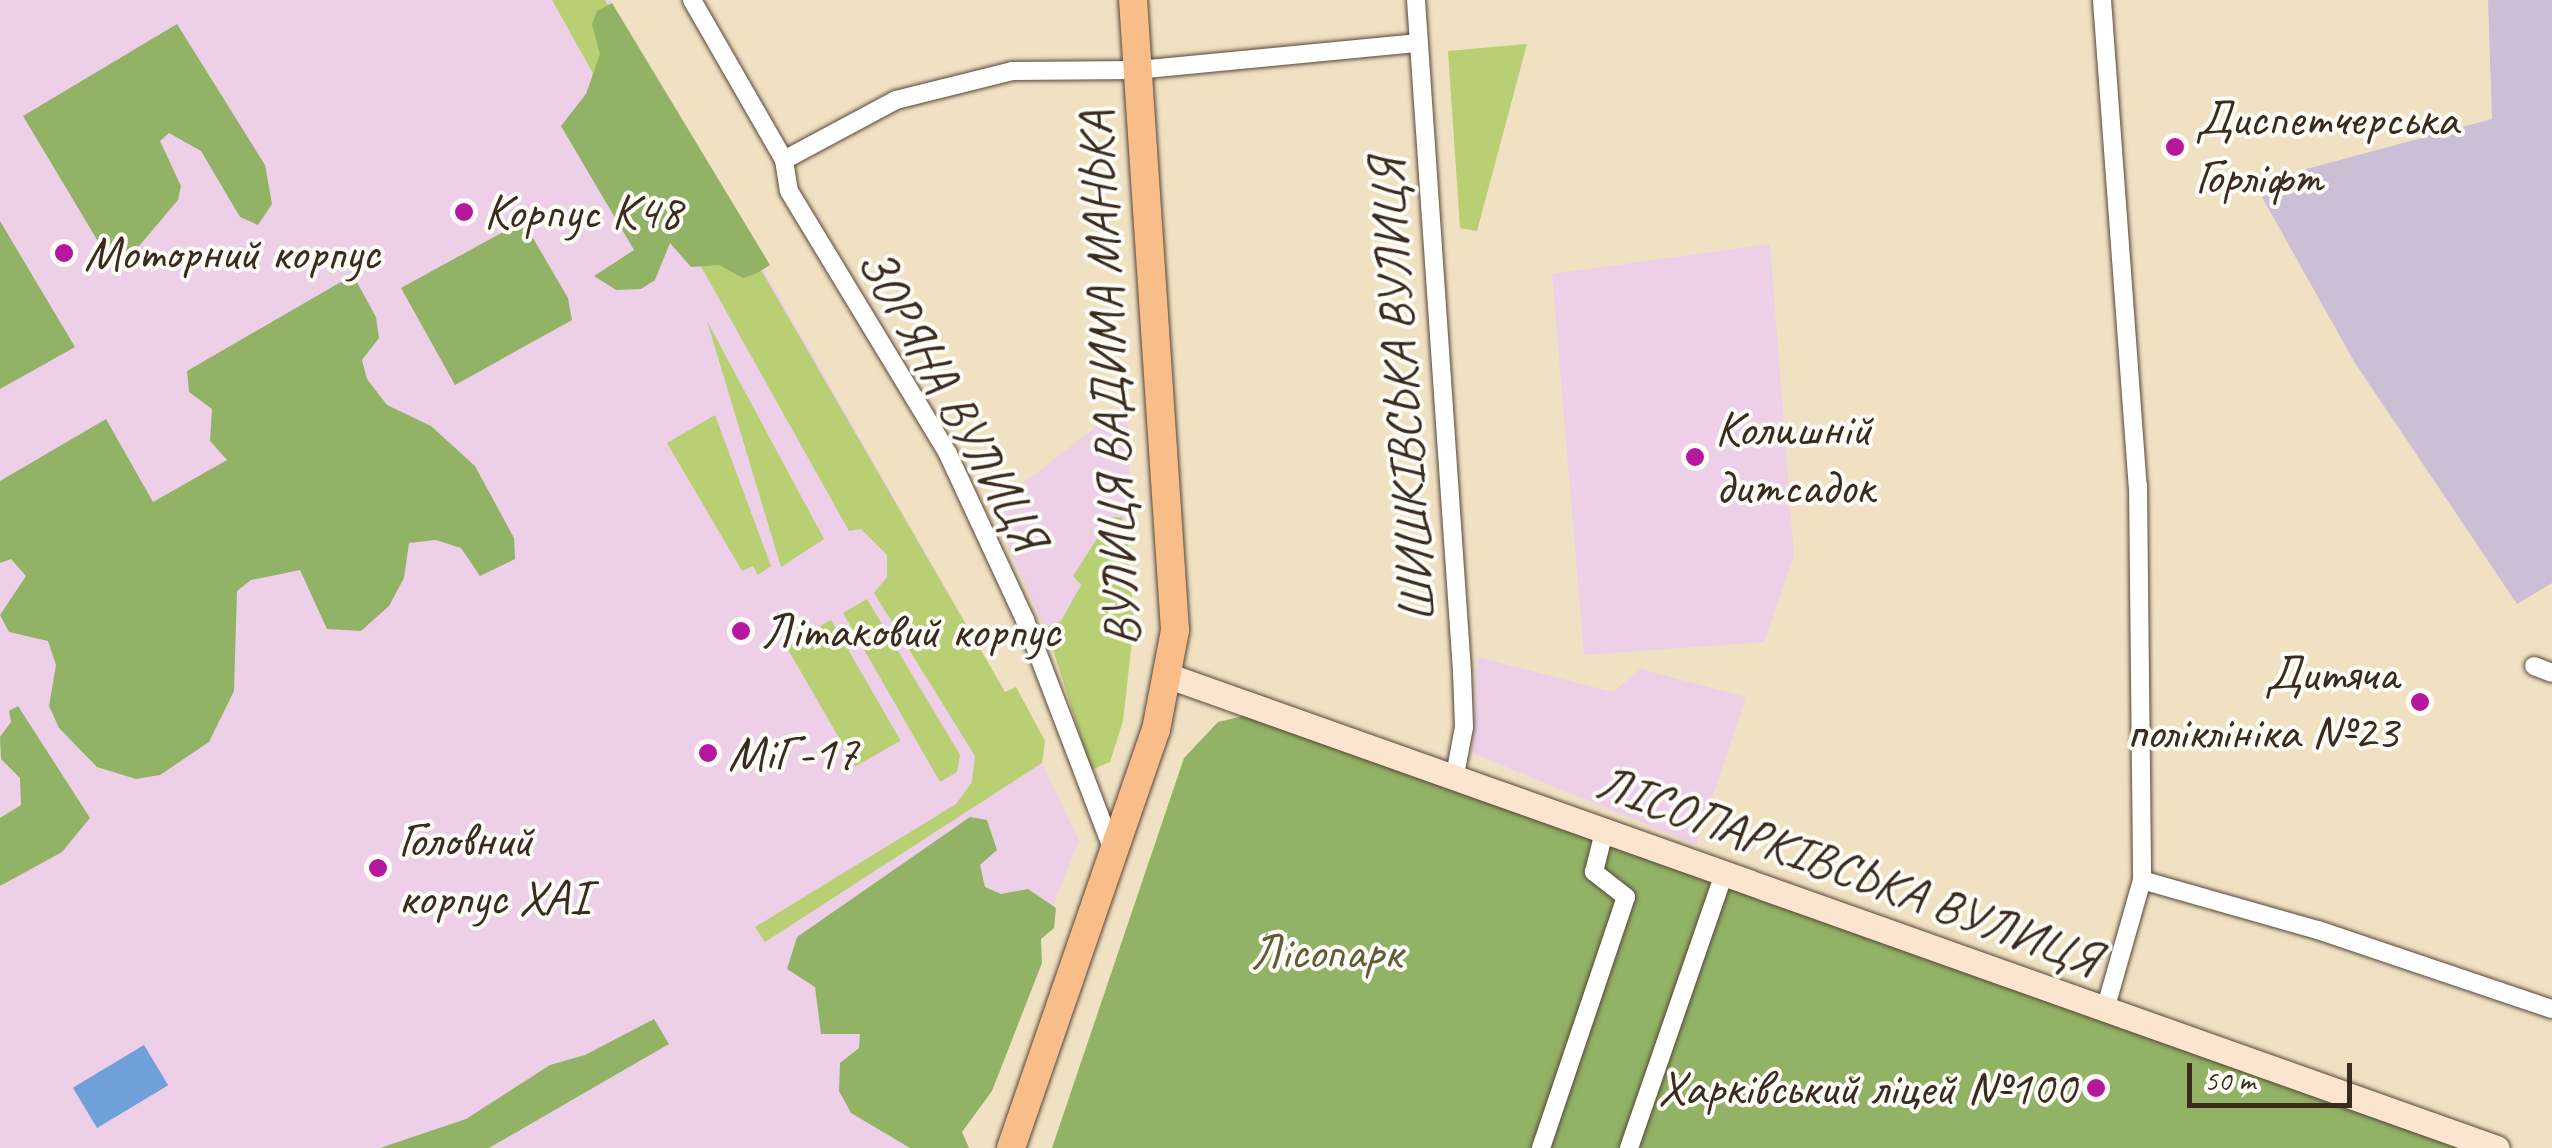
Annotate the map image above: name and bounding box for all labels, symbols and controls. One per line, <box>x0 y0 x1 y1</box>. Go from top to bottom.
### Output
place label: Диспетчерська Горліфт <box>2195 88 2458 206</box>
street label: ВУЛИЦЯ ВАДИМА МАНЬКА <box>1065 110 1153 648</box>
marker: Диспетчерська Горліфт <box>2164 136 2186 158</box>
street label: ШИШКІВСЬКА ВУЛИЦЯ <box>1356 159 1448 623</box>
place label: Корпус К48 <box>484 182 681 242</box>
marker: Корпус К48 <box>453 201 475 223</box>
place label: Моторний корпус <box>84 223 379 283</box>
street label: ЗОРЯНА ВУЛИЦЯ <box>844 238 1060 560</box>
marker: Моторний корпус <box>53 242 75 264</box>
place label: Колишній дитсадок <box>1715 398 1874 516</box>
marker: Колишній дитсадок <box>1684 446 1706 468</box>
place label: Літаковий корпус <box>761 601 1060 661</box>
marker: Літаковий корпус <box>730 620 752 642</box>
place label: Дитяча поліклініка №23 <box>2126 643 2398 760</box>
marker: Дитяча поліклініка №23 <box>2407 689 2433 715</box>
place label: МіГ-17 <box>728 723 858 783</box>
marker: МіГ-17 <box>697 742 719 764</box>
street label: ЛІСОПАРКІВСЬКА ВУЛИЦЯ <box>1590 752 2106 988</box>
place label: Головний корпус ХАІ <box>398 809 589 926</box>
marker: Головний корпус ХАІ <box>367 857 389 879</box>
park label: Лісопарк <box>1250 922 1402 982</box>
scale bar <box>2192 1043 2357 1105</box>
place label: Харківський ліцей №100 <box>1658 1058 2076 1118</box>
text: 50 m <box>2204 1061 2255 1099</box>
marker: Харківський ліцей №100 <box>2085 1077 2107 1099</box>

